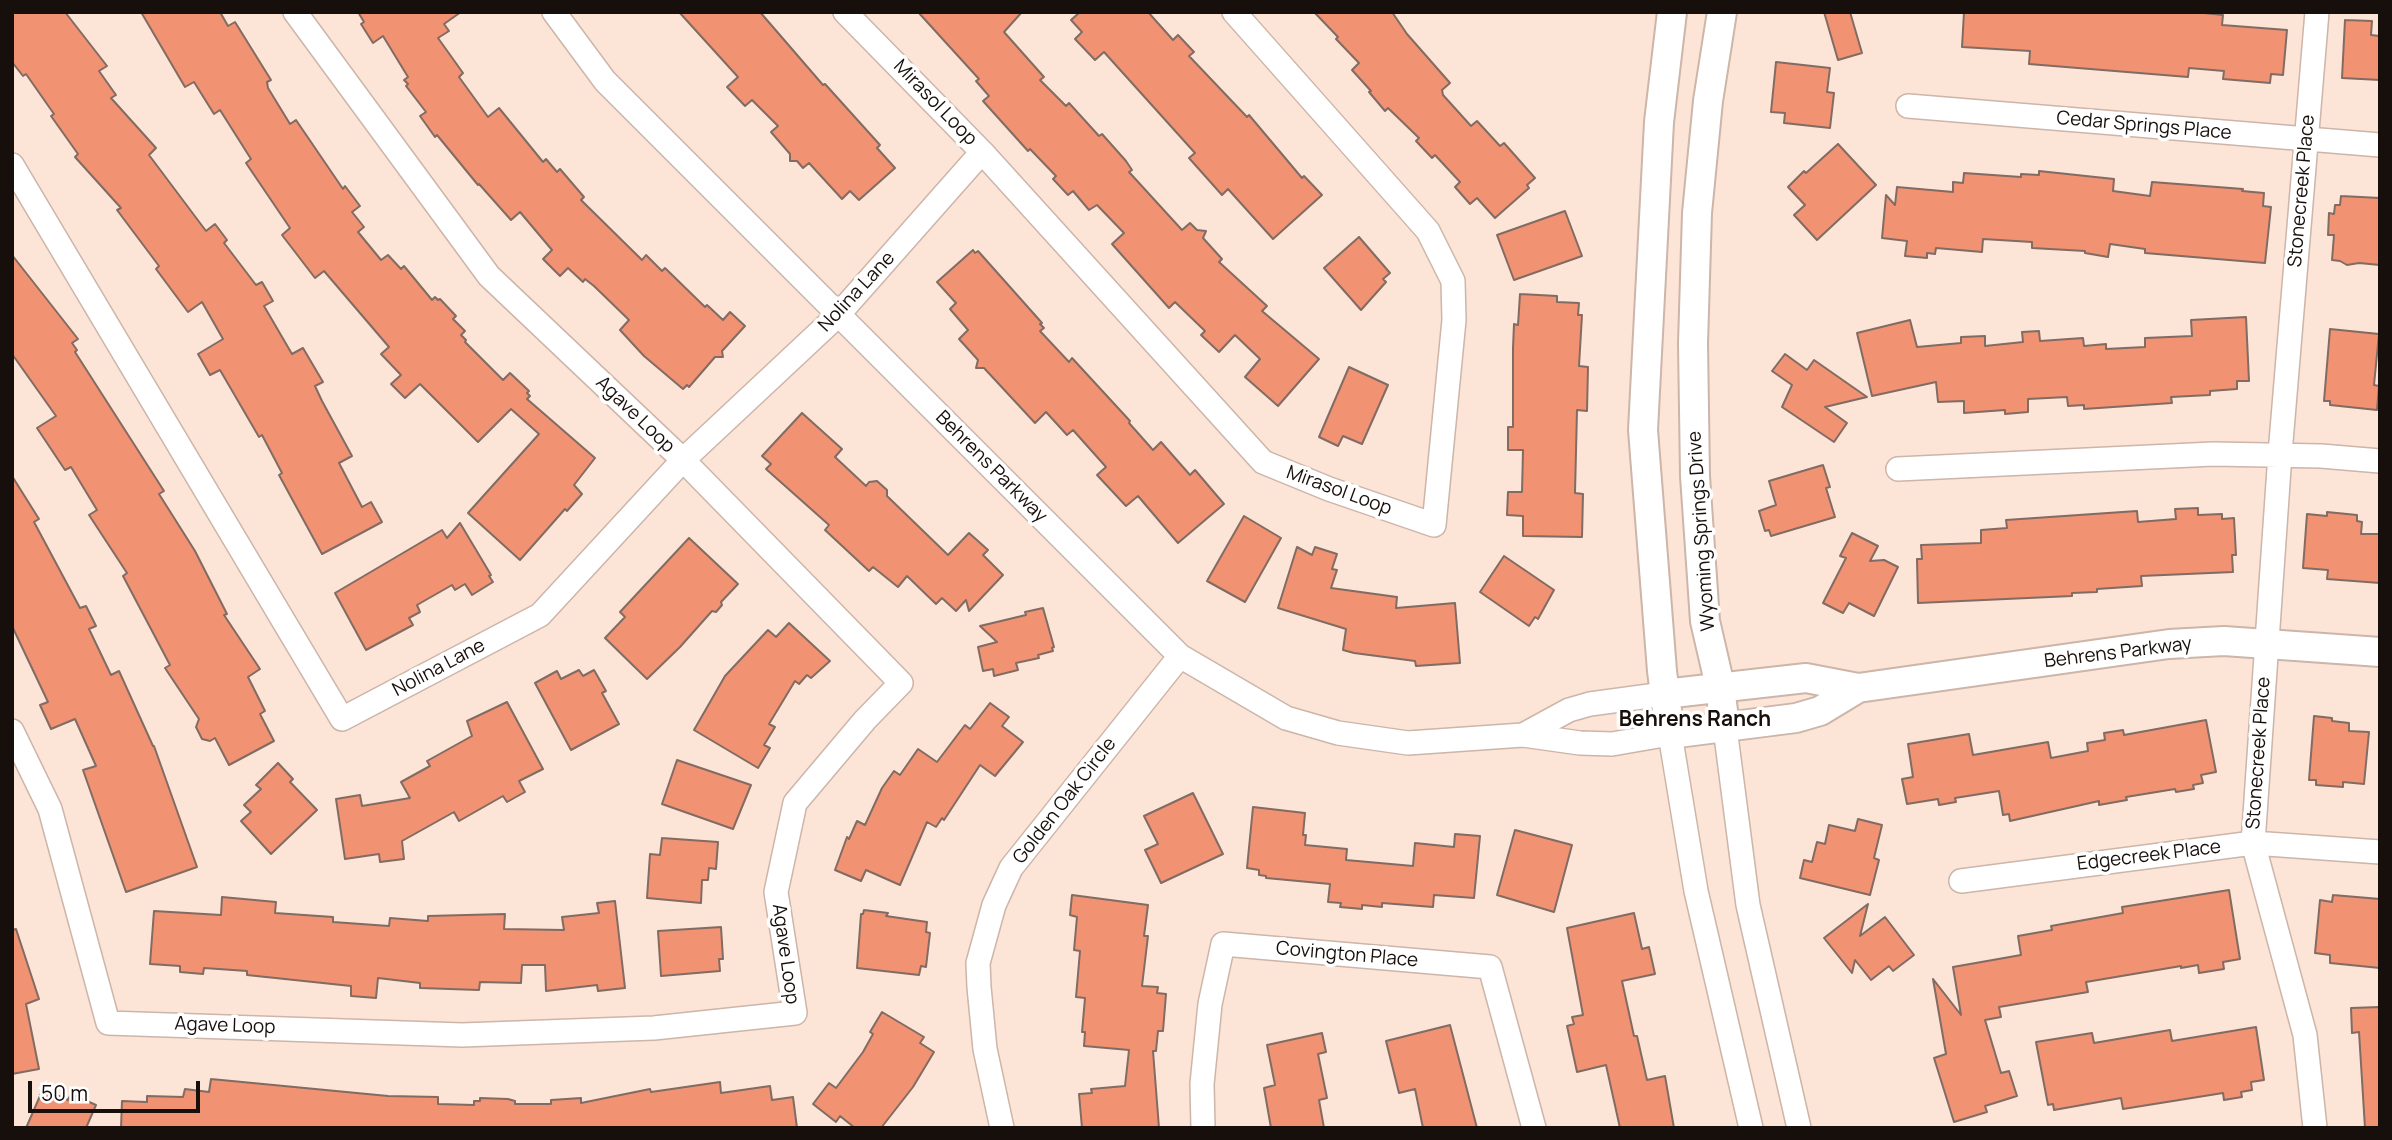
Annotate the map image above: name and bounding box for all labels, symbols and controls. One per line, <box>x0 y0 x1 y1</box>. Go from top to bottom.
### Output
street label: Mirasol Loop <box>888 55 982 151</box>
street label: Cedar Springs Place <box>2056 107 2232 145</box>
street label: Stonecreek Place <box>2284 114 2320 268</box>
street label: Nolina Lane <box>814 247 900 337</box>
street label: Agave Loop <box>591 372 679 458</box>
street label: Behrens Parkway <box>930 406 1052 528</box>
street label: Wyoming Springs Drive <box>1684 430 1720 632</box>
street label: Mirasol Loop <box>1283 461 1395 521</box>
street label: Behrens Parkway <box>2043 633 2193 673</box>
street label: Nolina Lane <box>389 634 489 702</box>
street label: Stonecreek Place <box>2242 676 2276 830</box>
district label: Behrens Ranch <box>1619 707 1771 733</box>
street label: Golden Oak Circle <box>1009 733 1121 869</box>
street label: Edgecreek Place <box>2076 836 2222 876</box>
street label: Agave Loop <box>767 902 803 1006</box>
street label: Covington Place <box>1275 937 1419 973</box>
street label: Agave Loop <box>174 1013 276 1039</box>
scale bar <box>32 1066 203 1110</box>
text: 50 m <box>41 1079 88 1107</box>

